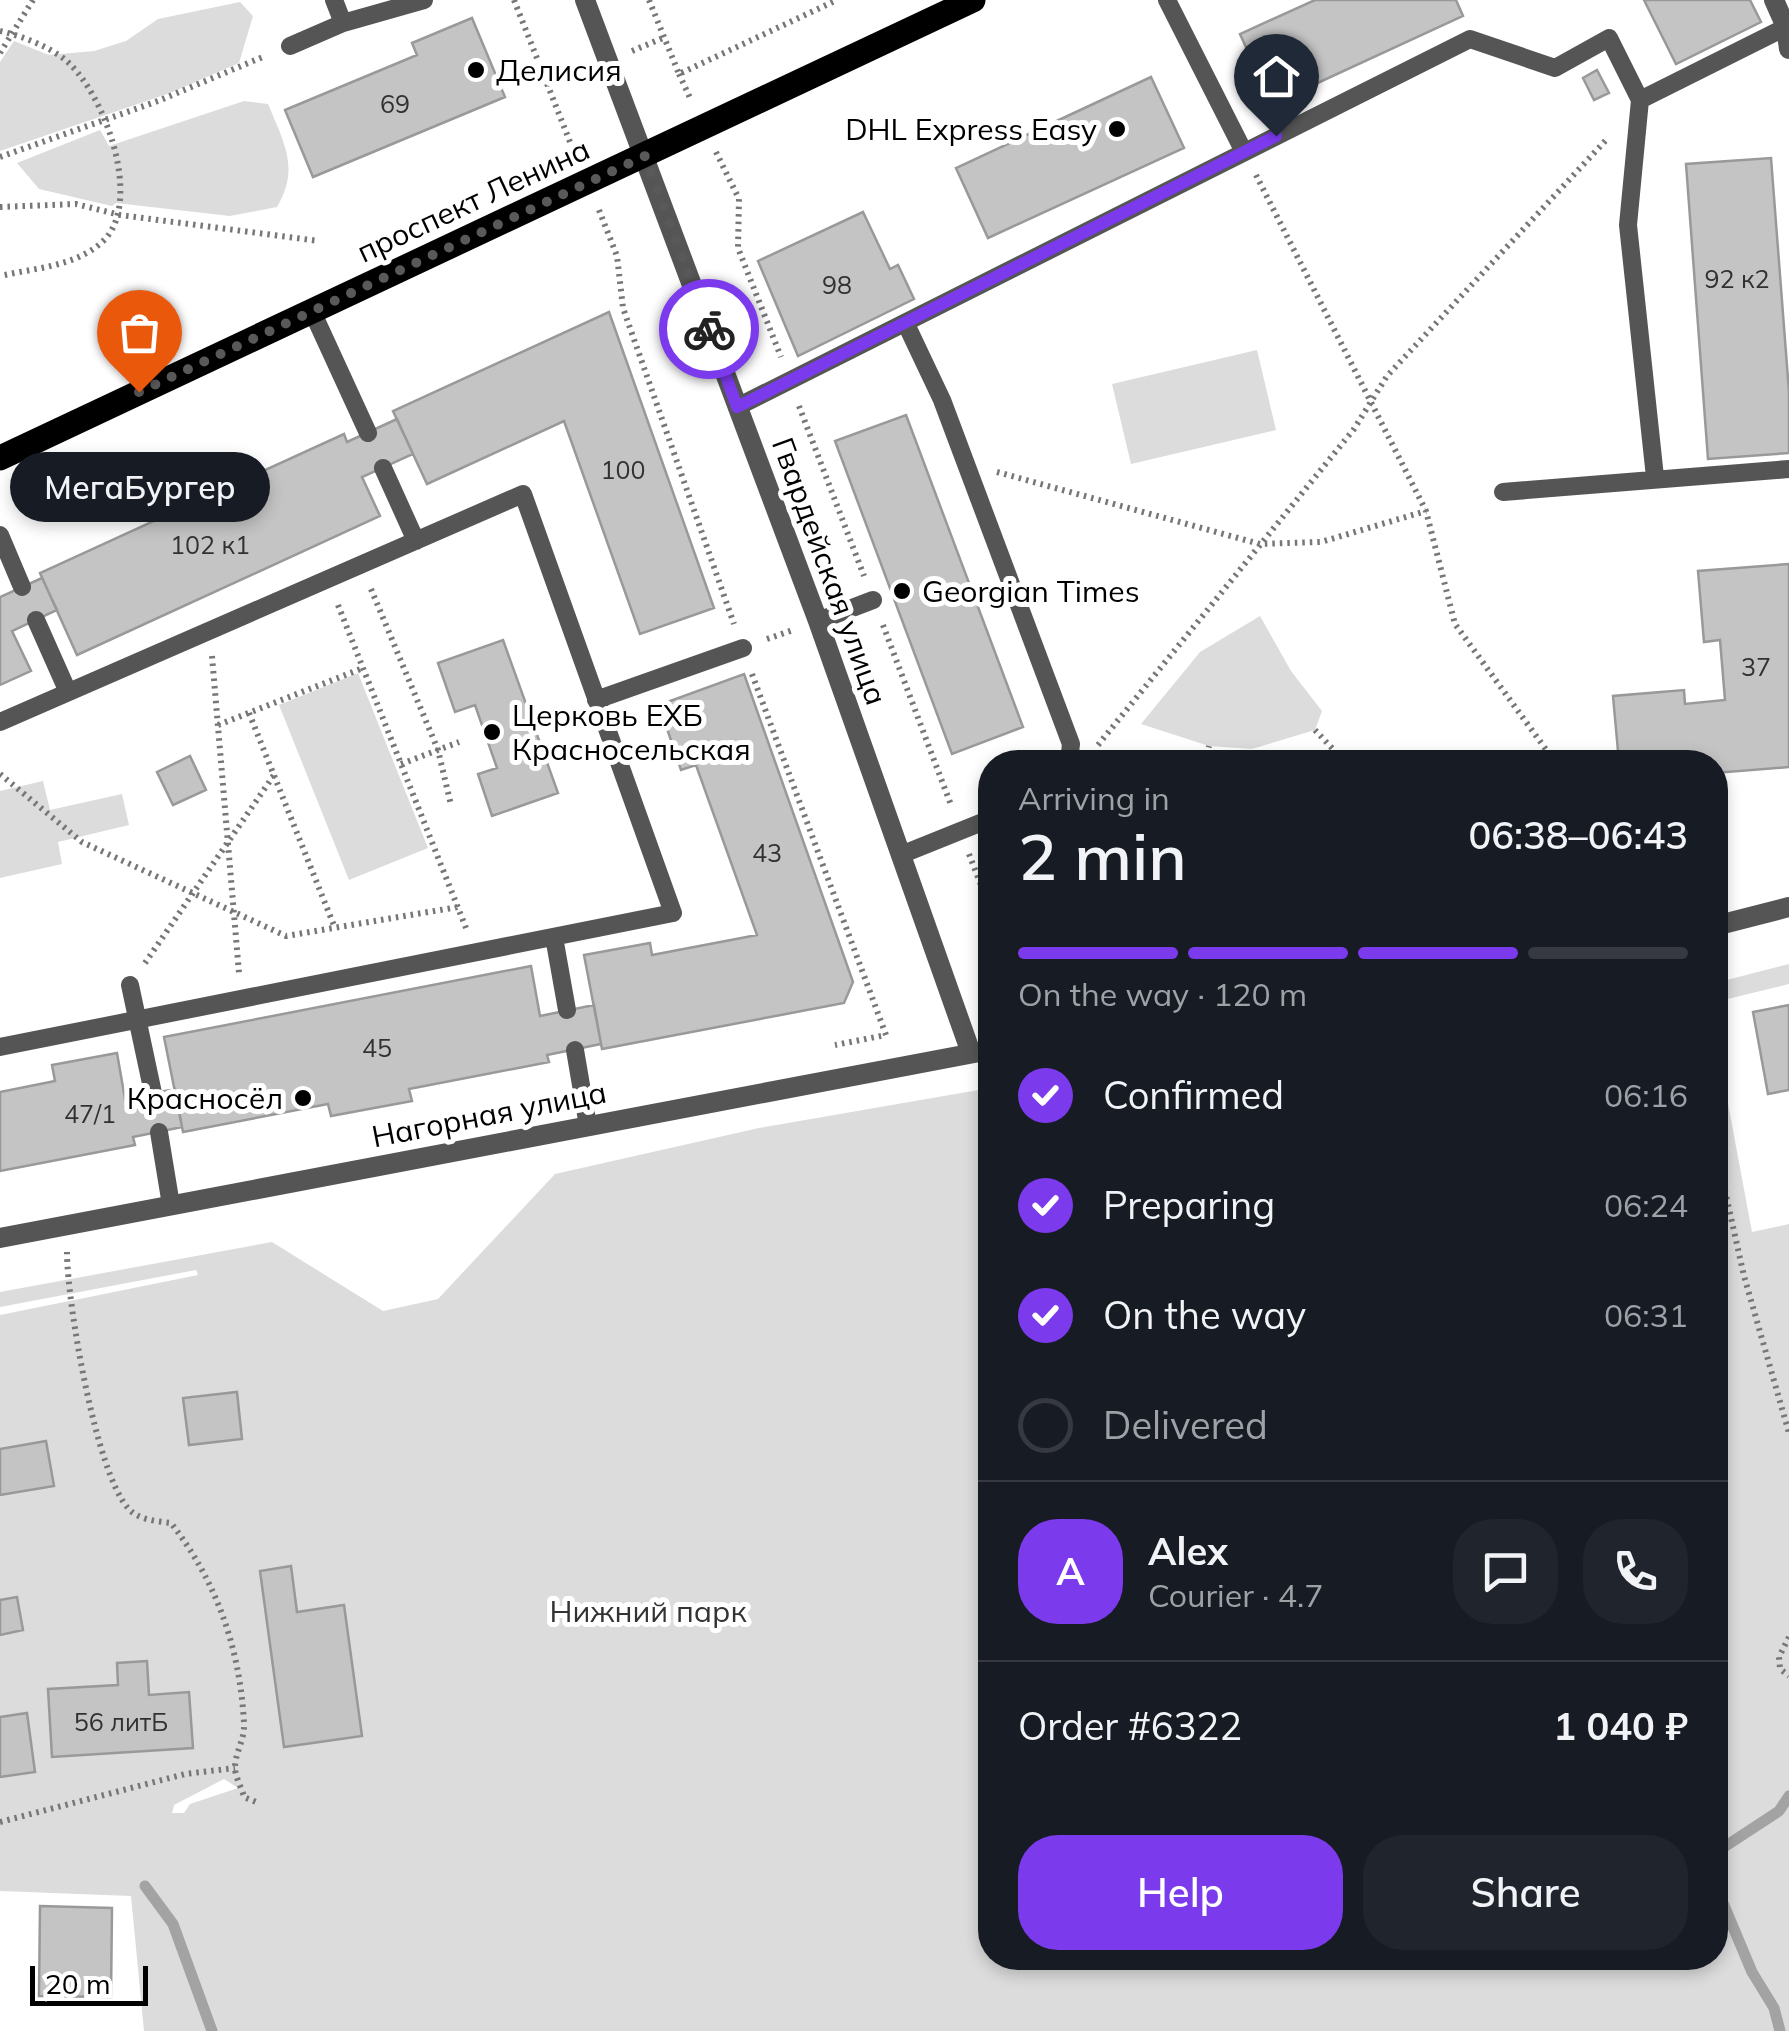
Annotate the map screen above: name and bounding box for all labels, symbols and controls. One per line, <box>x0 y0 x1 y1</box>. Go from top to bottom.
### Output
pin <box>1234 34 1319 137</box>
icon: home <box>1249 49 1304 104</box>
place label: Делисия <box>496 51 622 89</box>
marker: Делисия <box>465 59 487 81</box>
house number: 69 <box>380 88 410 119</box>
place label: DHL Express Easy <box>845 110 1097 148</box>
marker: DHL Express Easy <box>1106 118 1128 140</box>
street label: проспект Ленина <box>351 129 595 271</box>
house number: 92 к2 <box>1705 263 1769 294</box>
house number: 98 <box>822 269 852 300</box>
courier <box>659 279 759 379</box>
pin <box>97 290 182 393</box>
icon: bike <box>682 302 737 357</box>
icon: bag <box>112 305 167 360</box>
street label: Гвардейская улица <box>764 432 896 710</box>
callout: МегаБургер <box>9 452 269 522</box>
house number: 100 <box>600 454 646 485</box>
text: МегаБургер <box>44 467 236 507</box>
house number: 102 к1 <box>170 529 250 560</box>
place label: Georgian Times <box>922 572 1140 610</box>
marker: Georgian Times <box>891 580 913 602</box>
house number: 37 <box>1741 651 1771 682</box>
place label: Церковь ЕХБ Красносельская <box>512 696 751 768</box>
marker: Церковь ЕХБ Красносельская <box>481 721 503 743</box>
text: Arriving in <box>1018 778 1170 818</box>
text: 06:38–06:43 <box>1468 811 1688 859</box>
text: 2 min <box>1018 815 1187 896</box>
house number: 43 <box>752 837 782 868</box>
text: On the way · 120 m <box>1018 974 1307 1014</box>
house number: 45 <box>362 1032 392 1063</box>
icon: check <box>1018 1068 1073 1123</box>
text: Confirmed <box>1103 1071 1284 1119</box>
street label: Нагорная улица <box>368 1073 610 1155</box>
text: 06:16 <box>1604 1075 1688 1115</box>
place label: Красносёл <box>127 1079 283 1117</box>
marker: Красносёл <box>292 1087 314 1109</box>
house number: 47/1 <box>64 1098 116 1129</box>
icon: check <box>1018 1178 1073 1233</box>
text: Preparing <box>1103 1181 1275 1229</box>
text: 06:24 <box>1604 1185 1688 1225</box>
icon: check <box>1018 1288 1073 1343</box>
text: On the way <box>1103 1291 1306 1339</box>
text: 06:31 <box>1604 1295 1688 1335</box>
text: Delivered <box>1103 1401 1268 1449</box>
button: chat <box>1453 1519 1558 1624</box>
button: phone <box>1583 1519 1688 1624</box>
text: Alex <box>1148 1527 1228 1575</box>
text: A <box>1056 1547 1085 1595</box>
text: Courier · 4.7 <box>1148 1575 1324 1615</box>
park label: Нижний парк <box>549 1592 747 1630</box>
text: Order #6322 <box>1018 1702 1242 1750</box>
text: 1 040 ₽ <box>1553 1702 1688 1750</box>
house number: 56 литБ <box>74 1706 168 1737</box>
button: Help <box>1018 1835 1343 1950</box>
button: Share <box>1363 1835 1688 1950</box>
scale bar <box>30 1961 148 2006</box>
text: 20 m <box>45 1966 111 2001</box>

